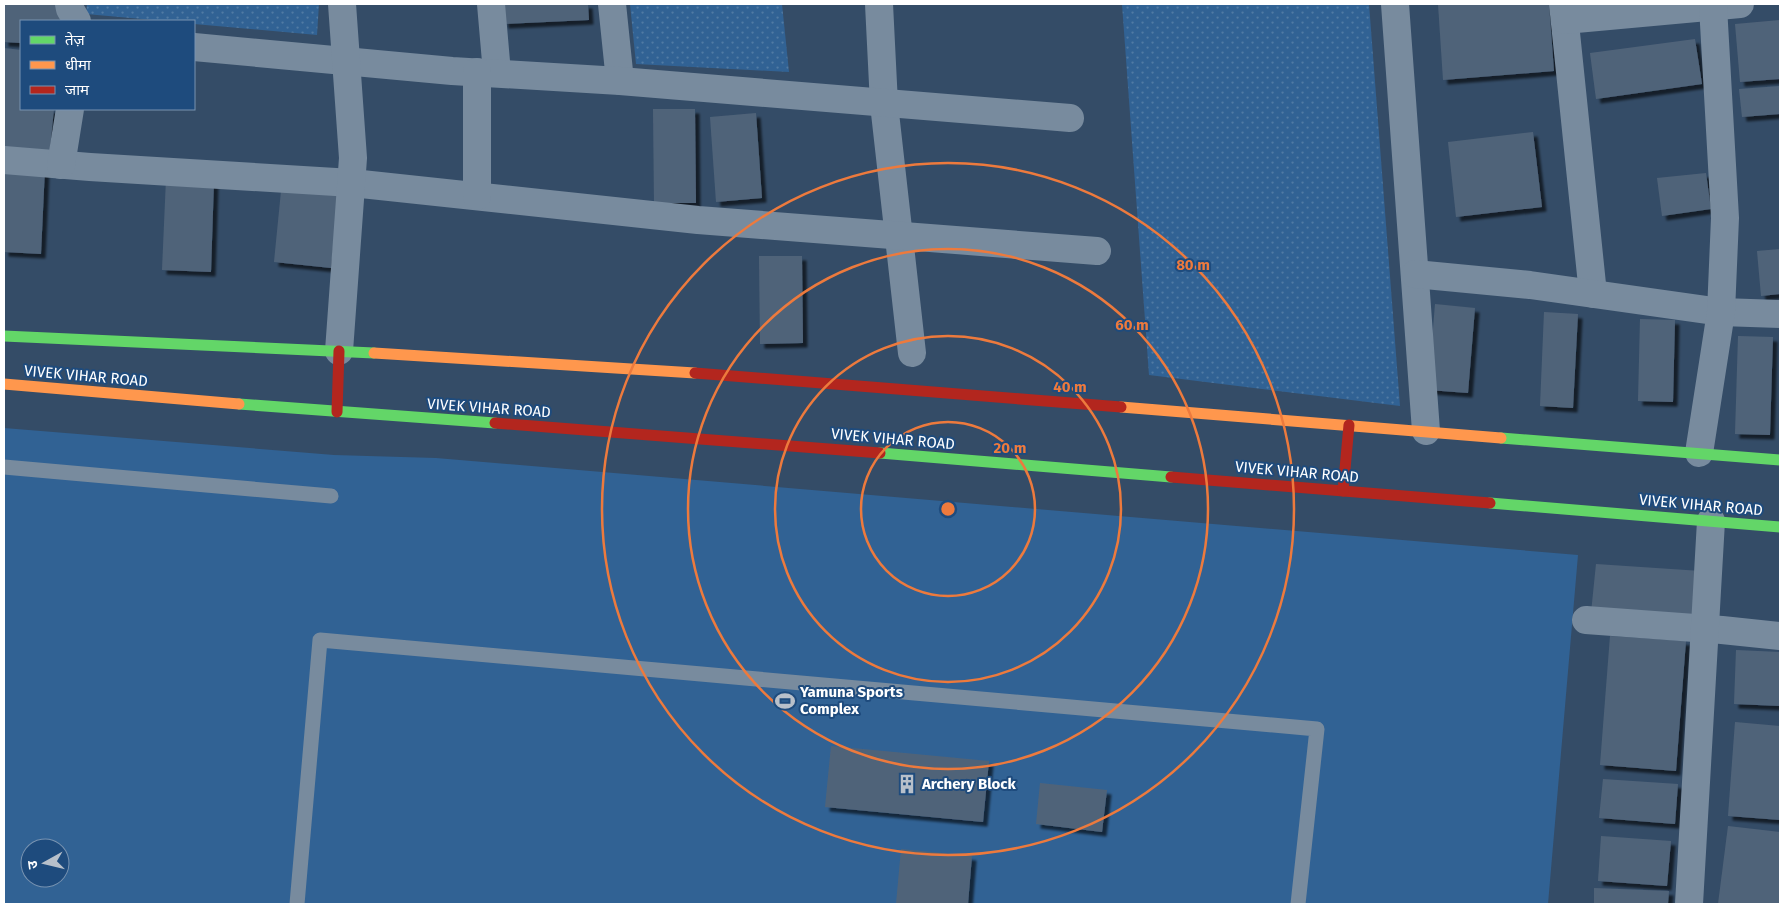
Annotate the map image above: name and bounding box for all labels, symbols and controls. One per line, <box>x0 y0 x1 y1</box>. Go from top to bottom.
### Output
legend <box>20 20 195 110</box>
text: तेज़ <box>65 31 86 49</box>
text: धीमा <box>65 56 92 74</box>
text: जाम <box>65 81 90 99</box>
text: 80 m <box>1176 256 1210 274</box>
text: 60 m <box>1115 316 1149 334</box>
street label: VIVEK VIHAR ROAD <box>23 362 149 390</box>
text: 40 m <box>1053 378 1087 396</box>
street label: VIVEK VIHAR ROAD <box>427 395 551 421</box>
street label: VIVEK VIHAR ROAD <box>830 425 956 453</box>
text: 20 m <box>994 439 1026 457</box>
street label: VIVEK VIHAR ROAD <box>1234 458 1360 486</box>
street label: VIVEK VIHAR ROAD <box>1638 491 1764 519</box>
centre of rings <box>939 500 957 518</box>
place label: Yamuna Sports Complex <box>799 683 903 718</box>
sports icon: Yamuna Sports Complex <box>774 690 796 712</box>
building icon: Archery Block <box>896 773 918 795</box>
place label: Archery Block <box>921 775 1016 793</box>
north arrow <box>20 838 70 888</box>
text: उ <box>24 859 42 870</box>

